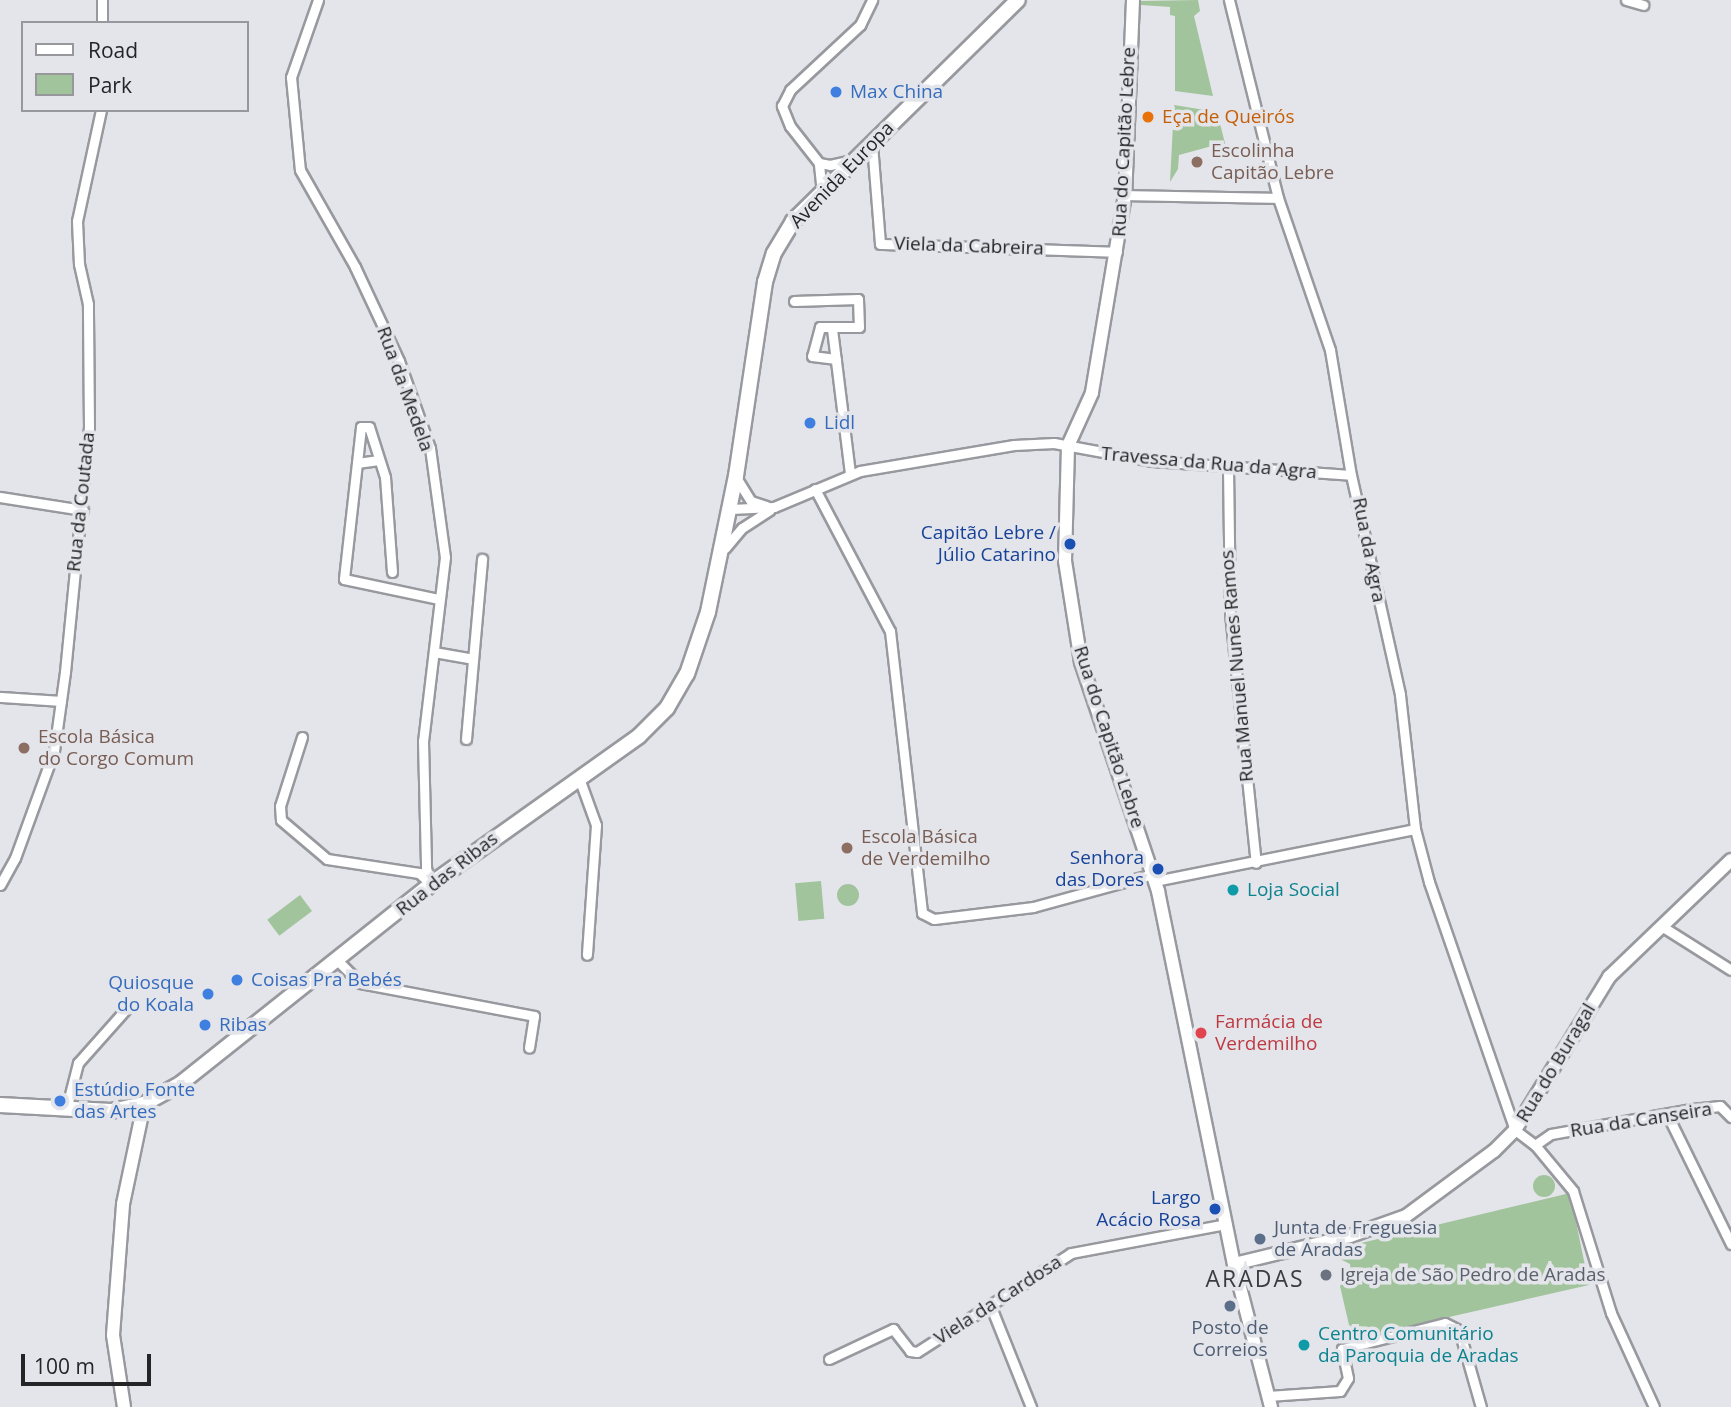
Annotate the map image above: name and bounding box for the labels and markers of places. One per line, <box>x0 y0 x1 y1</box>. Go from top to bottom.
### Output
place label: Max China <box>850 81 943 103</box>
marker: Max China <box>828 84 844 100</box>
place label: Eça de Queirós <box>1162 106 1295 128</box>
marker: Eça de Queirós <box>1140 109 1156 125</box>
place label: Escolinha Capitão Lebre <box>1211 140 1334 184</box>
marker: Escolinha Capitão Lebre <box>1189 154 1205 170</box>
place label: Lidl <box>824 412 855 434</box>
marker: Lidl <box>802 415 818 431</box>
place label: Capitão Lebre / Júlio Catarino <box>921 522 1056 566</box>
marker: Capitão Lebre / Júlio Catarino <box>1062 536 1078 552</box>
place label: Escola Básica do Corgo Comum <box>38 726 194 770</box>
marker: Escola Básica do Corgo Comum <box>16 740 32 756</box>
place label: Escola Básica de Verdemilho <box>861 826 991 870</box>
marker: Escola Básica de Verdemilho <box>839 840 855 856</box>
place label: Senhora das Dores <box>1055 847 1144 891</box>
marker: Senhora das Dores <box>1150 861 1166 877</box>
place label: Loja Social <box>1247 879 1340 901</box>
marker: Loja Social <box>1225 882 1241 898</box>
place label: Coisas Pra Bebés <box>251 969 402 991</box>
place label: Quiosque do Koala <box>108 972 194 1016</box>
marker: Coisas Pra Bebés <box>229 972 245 988</box>
marker: Quiosque do Koala <box>200 986 216 1002</box>
place label: Farmácia de Verdemilho <box>1215 1011 1323 1055</box>
place label: Ribas <box>219 1014 267 1036</box>
marker: Ribas <box>197 1017 213 1033</box>
marker: Farmácia de Verdemilho <box>1193 1025 1209 1041</box>
place label: Estúdio Fonte das Artes <box>74 1079 195 1123</box>
marker: Estúdio Fonte das Artes <box>52 1093 68 1109</box>
place label: Largo Acácio Rosa <box>1096 1187 1201 1231</box>
marker: Largo Acácio Rosa <box>1207 1201 1223 1217</box>
place label: Junta de Freguesia de Aradas <box>1274 1217 1437 1261</box>
marker: Junta de Freguesia de Aradas <box>1252 1231 1268 1247</box>
place label: Igreja de São Pedro de Aradas <box>1340 1264 1606 1286</box>
marker: Igreja de São Pedro de Aradas <box>1318 1267 1334 1283</box>
marker: Posto de Correios <box>1222 1298 1238 1314</box>
place label: Posto de Correios <box>1191 1317 1269 1361</box>
place label: Centro Comunitário da Paroquia de Aradas <box>1318 1323 1519 1367</box>
marker: Centro Comunitário da Paroquia de Aradas <box>1296 1337 1312 1353</box>

